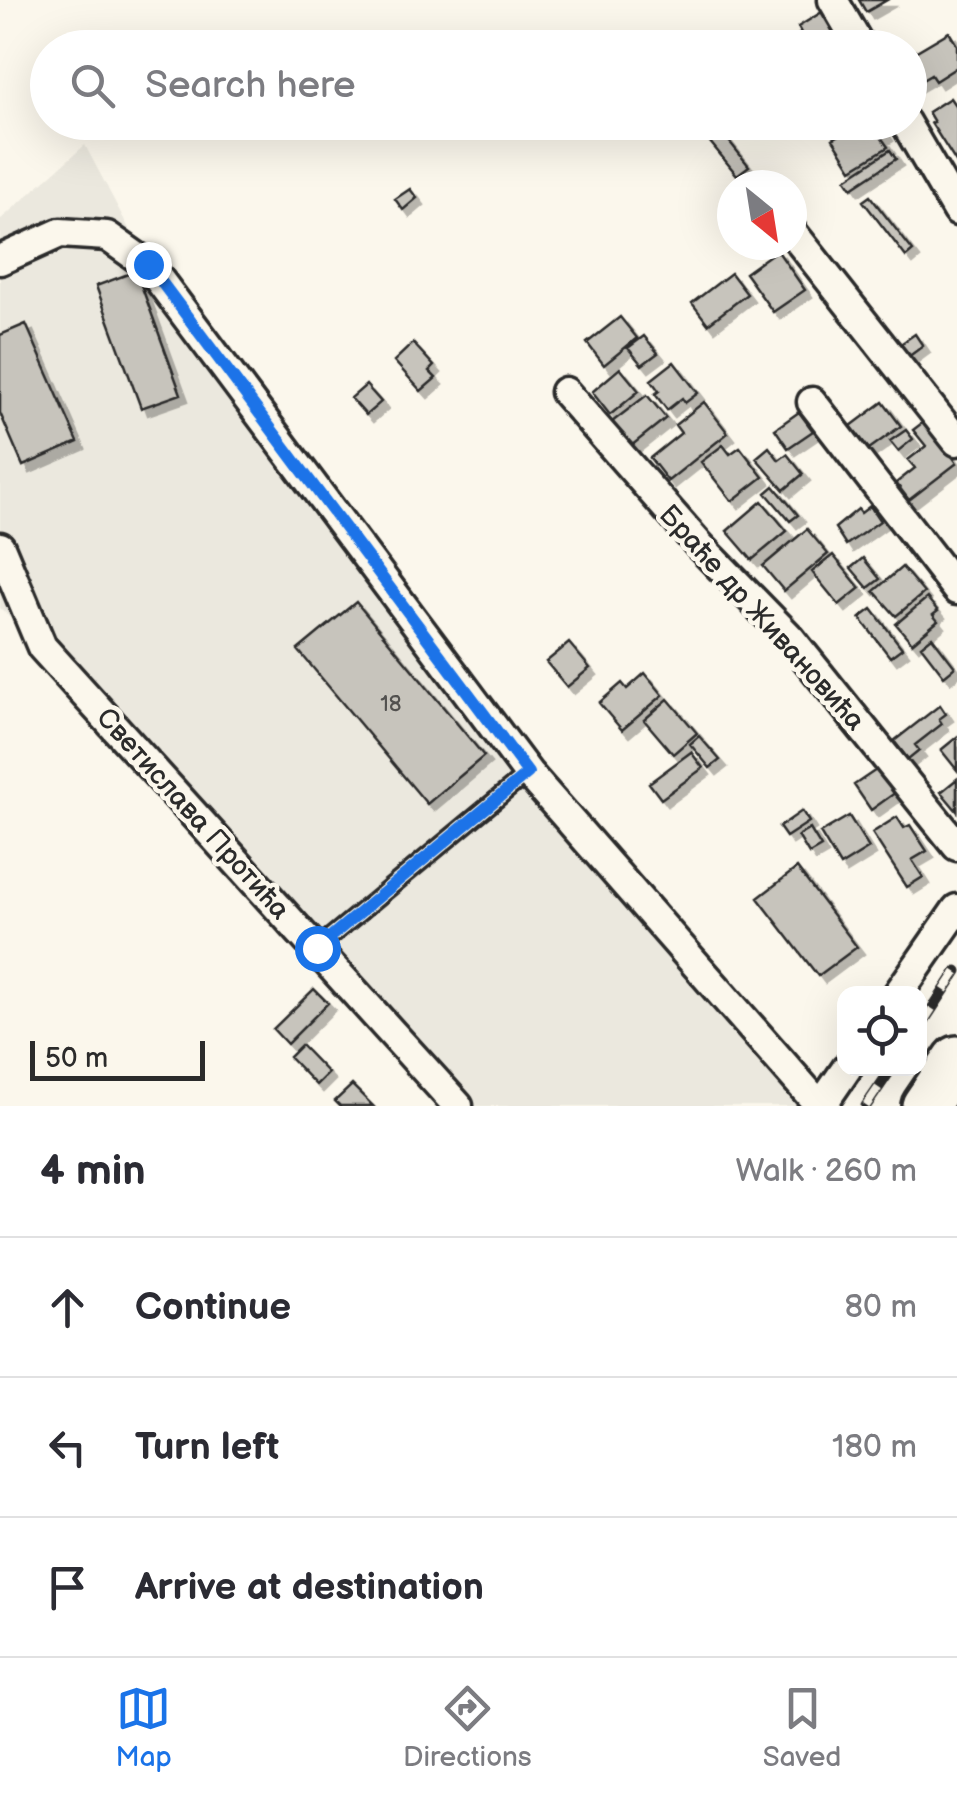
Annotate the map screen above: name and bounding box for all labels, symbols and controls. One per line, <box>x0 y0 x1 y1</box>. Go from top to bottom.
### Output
search box <box>30 30 927 140</box>
icon: search <box>65 58 120 113</box>
text: Search here <box>145 63 356 108</box>
north arrow <box>717 170 807 260</box>
route end <box>126 242 172 288</box>
street label: Браће др Живановића <box>652 499 872 738</box>
house number: 18 <box>380 691 402 718</box>
street label: Светислава Протића <box>89 702 297 927</box>
route start <box>295 926 341 972</box>
map controls <box>837 986 927 1076</box>
button: locate <box>837 986 927 1076</box>
scale bar <box>30 1036 205 1080</box>
text: 50 m <box>45 1042 108 1075</box>
text: 4 min <box>40 1146 146 1197</box>
text: Walk · 260 m <box>735 1152 917 1191</box>
icon: ahead <box>40 1280 95 1335</box>
text: Continue <box>135 1285 291 1330</box>
text: 80 m <box>844 1288 917 1327</box>
icon: left <box>40 1420 95 1475</box>
text: Turn left <box>135 1425 279 1470</box>
text: 180 m <box>832 1428 917 1467</box>
icon: arrive <box>40 1560 95 1615</box>
text: Arrive at destination <box>135 1565 484 1610</box>
tab: Map <box>116 1681 172 1774</box>
tab: Directions <box>403 1681 532 1774</box>
tab: Saved <box>763 1681 841 1774</box>

